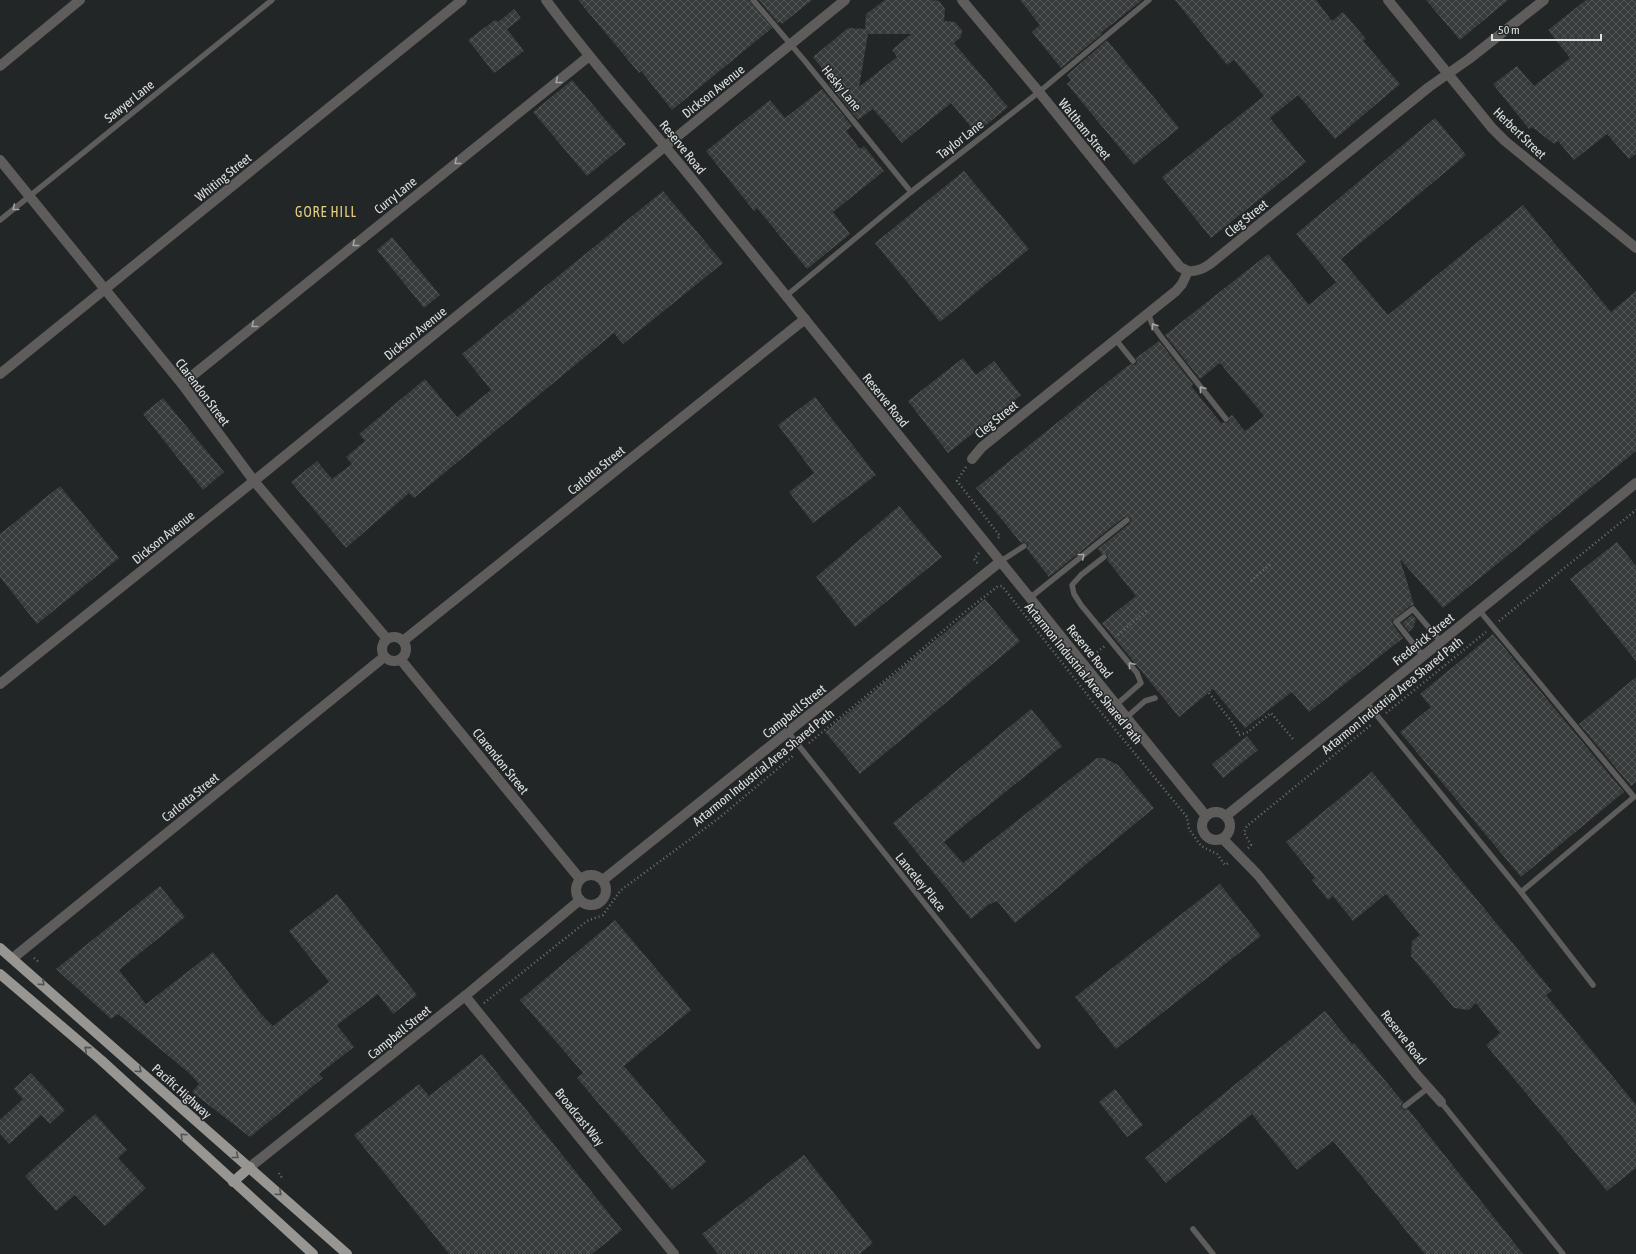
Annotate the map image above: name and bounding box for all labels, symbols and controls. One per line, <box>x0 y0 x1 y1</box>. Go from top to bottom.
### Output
scale bar <box>1492 16 1601 42</box>
text: 50 m <box>1498 23 1520 37</box>
street label: Dickson Avenue <box>679 62 747 121</box>
street label: Hesky Lane <box>819 63 865 114</box>
one-way arrow <box>556 76 563 83</box>
street label: Sawyer Lane <box>102 77 157 126</box>
street label: Waltham Street <box>1055 96 1114 163</box>
street label: Herbert Street <box>1490 105 1549 162</box>
street label: Taylor Lane <box>934 117 986 162</box>
street label: Reserve Road <box>656 118 709 177</box>
street label: Whiting Street <box>192 150 255 205</box>
one-way arrow <box>454 158 461 165</box>
street label: Curry Lane <box>371 174 420 217</box>
street label: Cleg Street <box>1222 196 1271 240</box>
one-way arrow <box>12 203 19 210</box>
district label: GORE HILL <box>295 204 357 220</box>
one-way arrow <box>353 239 360 246</box>
street label: Dickson Avenue <box>381 304 449 363</box>
one-way arrow <box>251 320 258 327</box>
one-way arrow <box>1151 323 1158 330</box>
street label: Clarendon Street <box>172 356 233 429</box>
street label: Reserve Road <box>859 371 912 430</box>
one-way arrow <box>1200 386 1207 393</box>
street label: Cleg Street <box>972 397 1021 441</box>
street label: Carlotta Street <box>565 443 628 498</box>
street label: Dickson Avenue <box>129 508 197 567</box>
one-way arrow <box>1078 554 1085 561</box>
street label: Artarmon Industrial Area Shared Path <box>1022 600 1145 747</box>
street label: Frederick Street <box>1390 610 1457 669</box>
street label: Reserve Road <box>1063 622 1116 681</box>
street label: Artarmon Industrial Area Shared Path <box>1319 634 1466 757</box>
one-way arrow <box>1128 663 1135 670</box>
street label: Campbell Street <box>760 681 829 741</box>
street label: Artarmon Industrial Area Shared Path <box>690 706 837 829</box>
street label: Clarendon Street <box>470 725 532 797</box>
street label: Carlotta Street <box>159 770 222 825</box>
street label: Lanceley Place <box>892 850 949 915</box>
one-way arrow <box>37 979 45 986</box>
street label: Campbell Street <box>365 1002 434 1062</box>
street label: Reserve Road <box>1378 1007 1429 1067</box>
one-way arrow <box>84 1046 92 1053</box>
street label: Pacific Highway <box>149 1061 215 1122</box>
one-way arrow <box>134 1065 142 1072</box>
street label: Broadcast Way <box>552 1085 608 1150</box>
one-way arrow <box>180 1134 188 1141</box>
one-way arrow <box>232 1151 239 1158</box>
one-way arrow <box>274 1188 282 1196</box>

